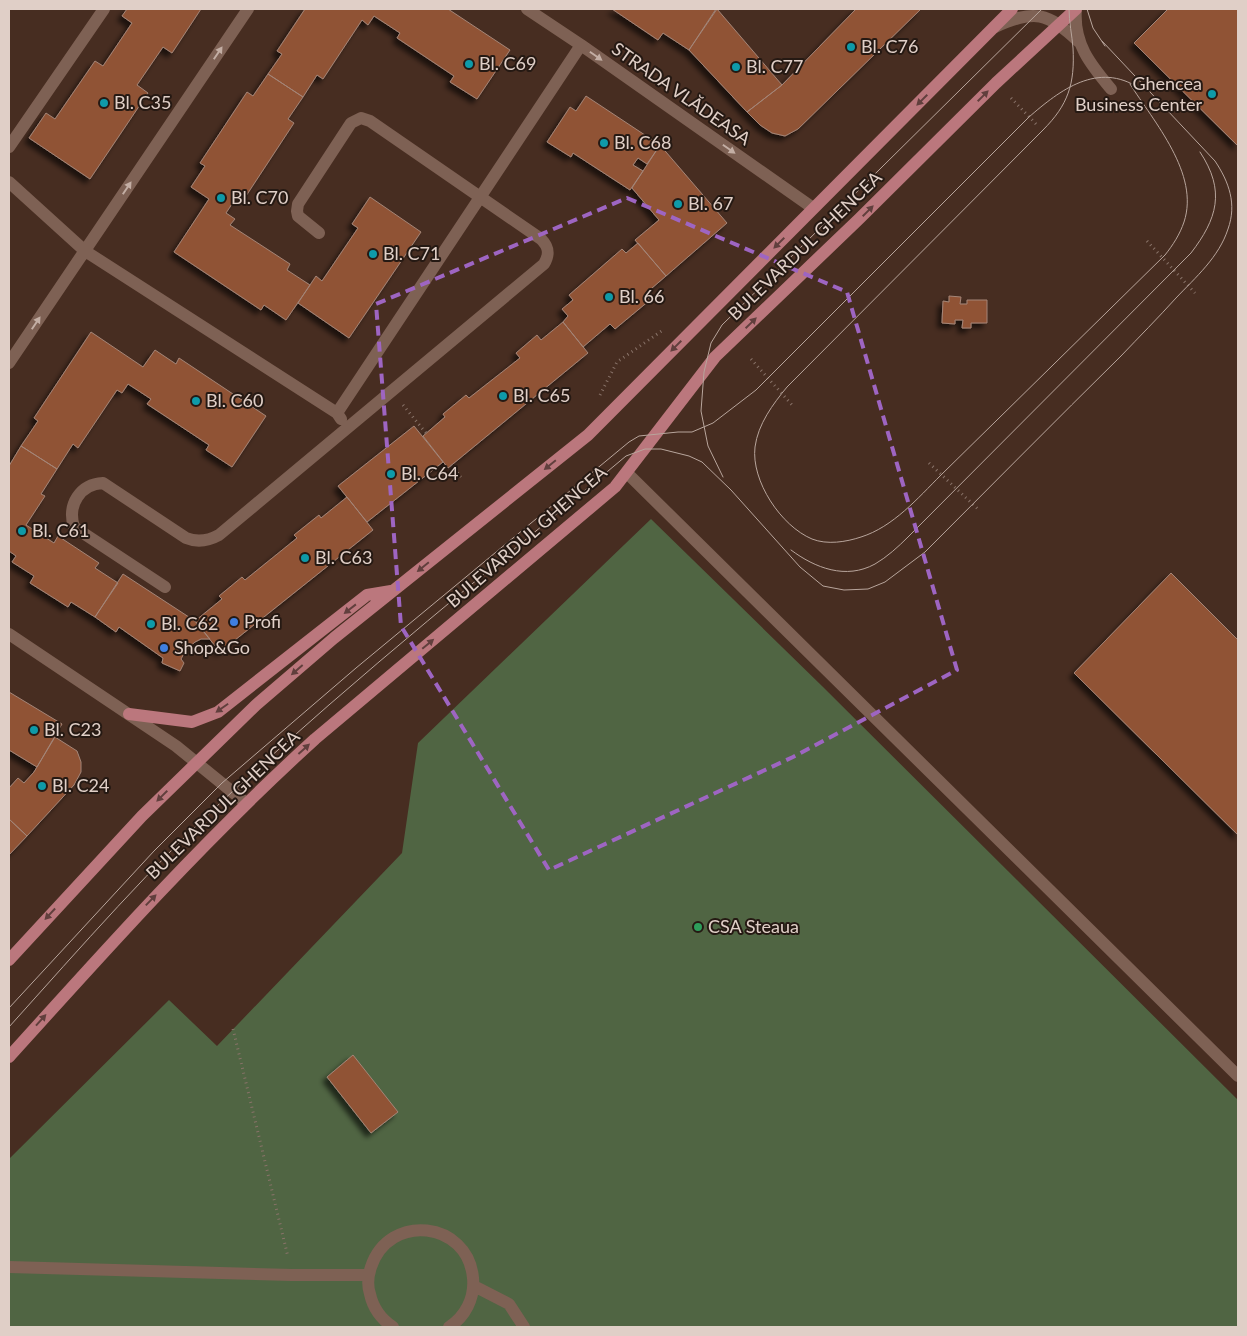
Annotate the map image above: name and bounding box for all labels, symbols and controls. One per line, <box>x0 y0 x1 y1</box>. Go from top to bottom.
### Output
place label: Bl. C76 <box>861 35 918 57</box>
street label: STRADA VLĂDEASA <box>608 37 756 150</box>
marker: Bl. C76 <box>845 41 857 53</box>
one-way arrow <box>213 47 223 60</box>
one-way arrow <box>590 51 603 61</box>
place label: Bl. C69 <box>479 52 536 74</box>
place label: Bl. C77 <box>746 55 803 77</box>
marker: Bl. C69 <box>463 58 475 70</box>
marker: Bl. C77 <box>730 61 742 73</box>
place label: Ghencea Business Center <box>1075 72 1202 115</box>
marker: Ghencea Business Center <box>1206 88 1218 100</box>
one-way arrow <box>977 90 989 102</box>
place label: Bl. C35 <box>114 91 171 113</box>
one-way arrow <box>916 93 928 105</box>
marker: Bl. C35 <box>98 97 110 109</box>
place label: Bl. C68 <box>614 131 671 153</box>
marker: Bl. C68 <box>598 137 610 149</box>
one-way arrow <box>723 144 736 154</box>
street label: BULEVARDUL GHENCEA <box>723 166 886 324</box>
one-way arrow <box>122 181 132 195</box>
place label: Bl. C70 <box>231 186 288 208</box>
marker: Bl. C70 <box>215 192 227 204</box>
place label: Bl. 67 <box>688 192 733 214</box>
marker: Bl. 67 <box>672 198 684 210</box>
one-way arrow <box>861 205 873 217</box>
one-way arrow <box>773 237 785 249</box>
place label: Bl. C71 <box>383 242 440 264</box>
marker: Bl. C71 <box>367 248 379 260</box>
place label: Bl. 66 <box>619 285 664 307</box>
marker: Bl. 66 <box>603 291 615 303</box>
one-way arrow <box>31 316 41 329</box>
one-way arrow <box>744 317 756 329</box>
one-way arrow <box>670 340 682 352</box>
place label: Bl. C65 <box>513 384 570 406</box>
place label: Bl. C60 <box>206 389 263 411</box>
marker: Bl. C65 <box>497 390 509 402</box>
marker: Bl. C60 <box>190 395 202 407</box>
street label: BULEVARDUL GHENCEA <box>442 460 612 612</box>
one-way arrow <box>544 460 557 471</box>
place label: Bl. C64 <box>401 462 458 484</box>
marker: Bl. C64 <box>385 468 397 480</box>
place label: Bl. C61 <box>32 519 89 541</box>
marker: Bl. C61 <box>16 525 28 537</box>
place label: Bl. C63 <box>315 546 372 568</box>
marker: Bl. C63 <box>299 552 311 564</box>
one-way arrow <box>417 561 430 572</box>
one-way arrow <box>344 603 357 614</box>
place label: Profi <box>244 610 281 632</box>
place label: Bl. C62 <box>161 612 218 634</box>
marker: Profi <box>228 616 240 628</box>
marker: Bl. C62 <box>145 618 157 630</box>
place label: Shop&Go <box>174 636 250 658</box>
one-way arrow <box>421 639 434 650</box>
marker: Shop&Go <box>158 642 170 654</box>
one-way arrow <box>291 664 304 675</box>
one-way arrow <box>215 703 229 713</box>
place label: Bl. C23 <box>44 718 101 740</box>
marker: Bl. C23 <box>28 724 40 736</box>
street label: BULEVARDUL GHENCEA <box>141 725 304 883</box>
one-way arrow <box>297 743 309 755</box>
place label: Bl. C24 <box>52 774 109 796</box>
marker: Bl. C24 <box>36 780 48 792</box>
one-way arrow <box>156 790 168 802</box>
one-way arrow <box>145 894 157 906</box>
one-way arrow <box>44 908 56 920</box>
place label: CSA Steaua <box>708 915 799 937</box>
marker: CSA Steaua <box>692 921 704 933</box>
one-way arrow <box>36 1014 47 1027</box>

